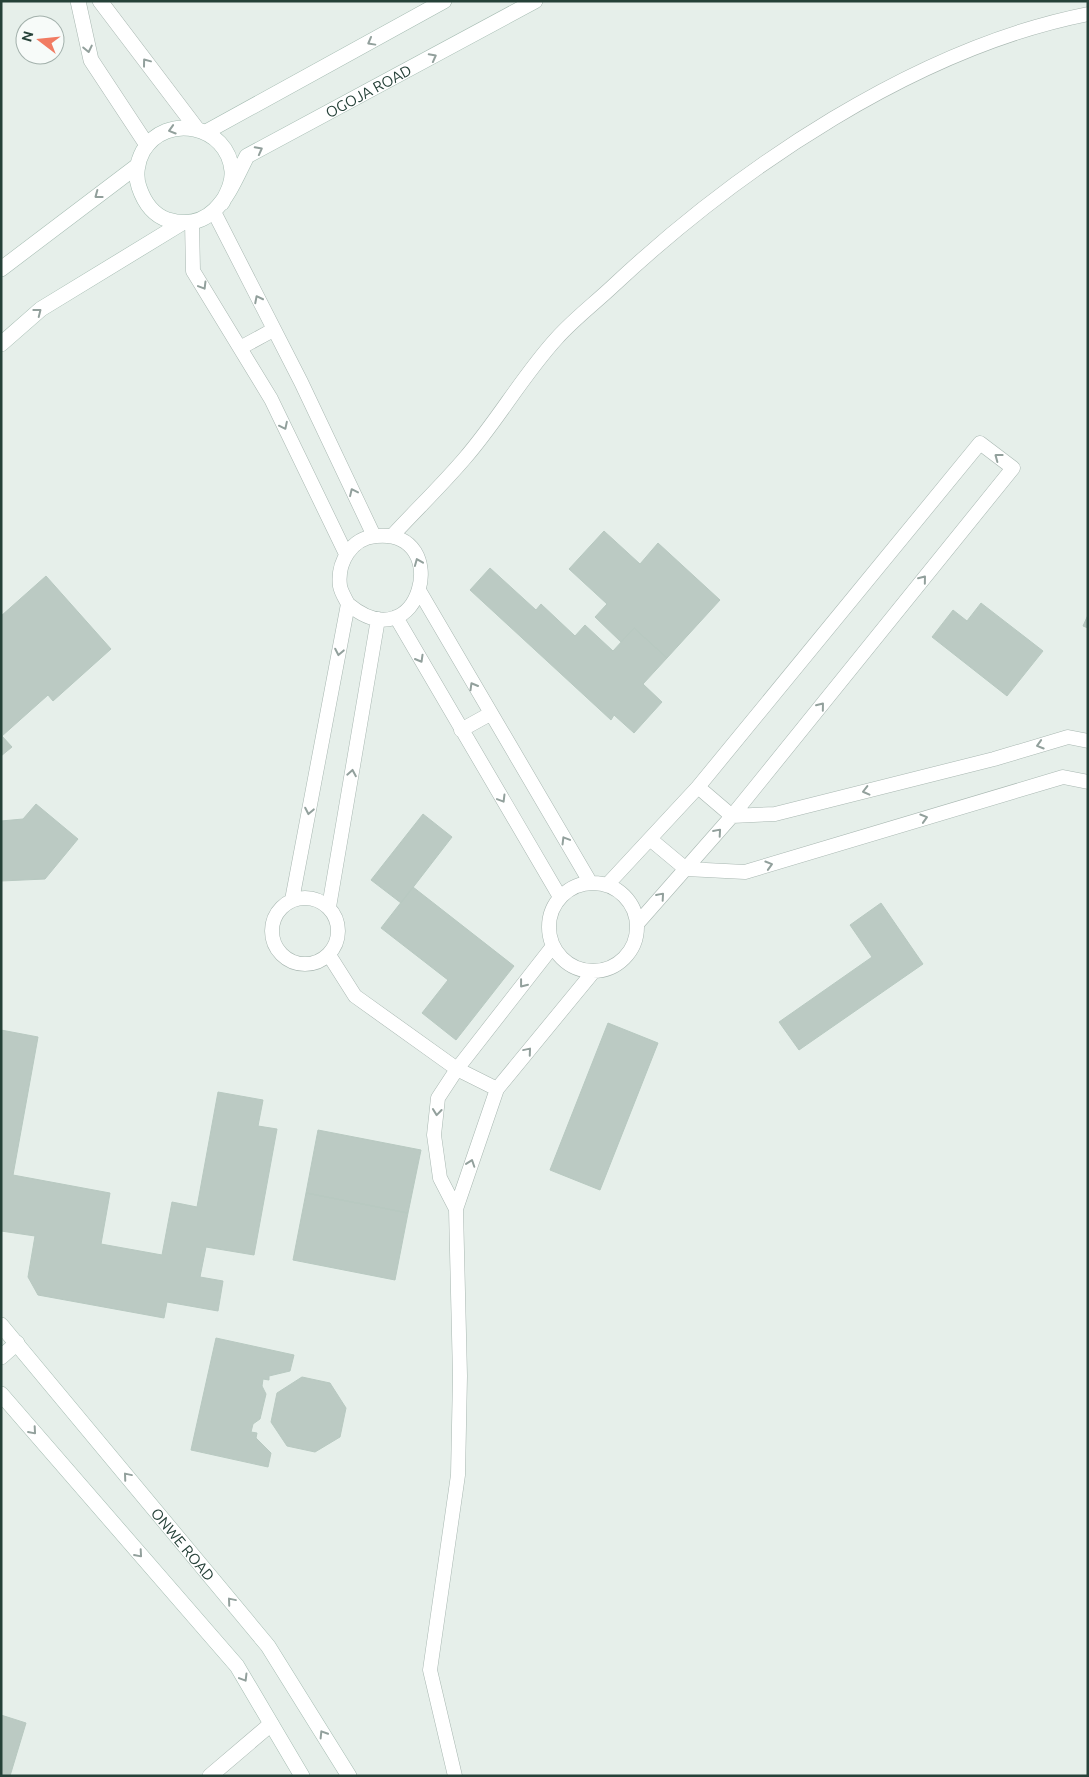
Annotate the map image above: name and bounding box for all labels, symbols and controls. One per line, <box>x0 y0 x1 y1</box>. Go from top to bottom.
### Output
north arrow <box>15 15 65 65</box>
text: N <box>18 29 37 44</box>
one-way arrow <box>367 35 376 45</box>
one-way arrow <box>82 44 93 53</box>
one-way arrow <box>427 53 436 63</box>
one-way arrow <box>144 59 152 68</box>
street label: OGOJA ROAD <box>322 61 414 121</box>
one-way arrow <box>168 124 176 134</box>
one-way arrow <box>253 146 262 156</box>
one-way arrow <box>94 189 104 198</box>
one-way arrow <box>196 280 206 289</box>
one-way arrow <box>254 295 264 304</box>
one-way arrow <box>33 309 42 318</box>
one-way arrow <box>278 421 288 430</box>
one-way arrow <box>995 454 1004 462</box>
one-way arrow <box>349 488 360 497</box>
one-way arrow <box>414 558 424 567</box>
one-way arrow <box>917 576 926 585</box>
one-way arrow <box>334 647 345 656</box>
one-way arrow <box>413 654 423 663</box>
one-way arrow <box>470 682 480 691</box>
one-way arrow <box>815 703 823 712</box>
one-way arrow <box>1037 740 1045 750</box>
one-way arrow <box>346 769 356 777</box>
one-way arrow <box>862 785 871 796</box>
one-way arrow <box>495 794 505 803</box>
one-way arrow <box>304 807 315 816</box>
one-way arrow <box>920 813 928 823</box>
one-way arrow <box>712 828 721 837</box>
one-way arrow <box>562 837 572 846</box>
one-way arrow <box>764 860 772 870</box>
one-way arrow <box>656 893 665 902</box>
one-way arrow <box>520 979 529 988</box>
one-way arrow <box>522 1048 531 1057</box>
one-way arrow <box>432 1109 443 1117</box>
one-way arrow <box>466 1159 476 1167</box>
one-way arrow <box>27 1425 36 1434</box>
one-way arrow <box>125 1473 133 1482</box>
street label: ONWE ROAD <box>148 1504 218 1584</box>
one-way arrow <box>134 1548 143 1557</box>
one-way arrow <box>228 1598 237 1607</box>
one-way arrow <box>237 1673 247 1682</box>
one-way arrow <box>320 1731 330 1740</box>

